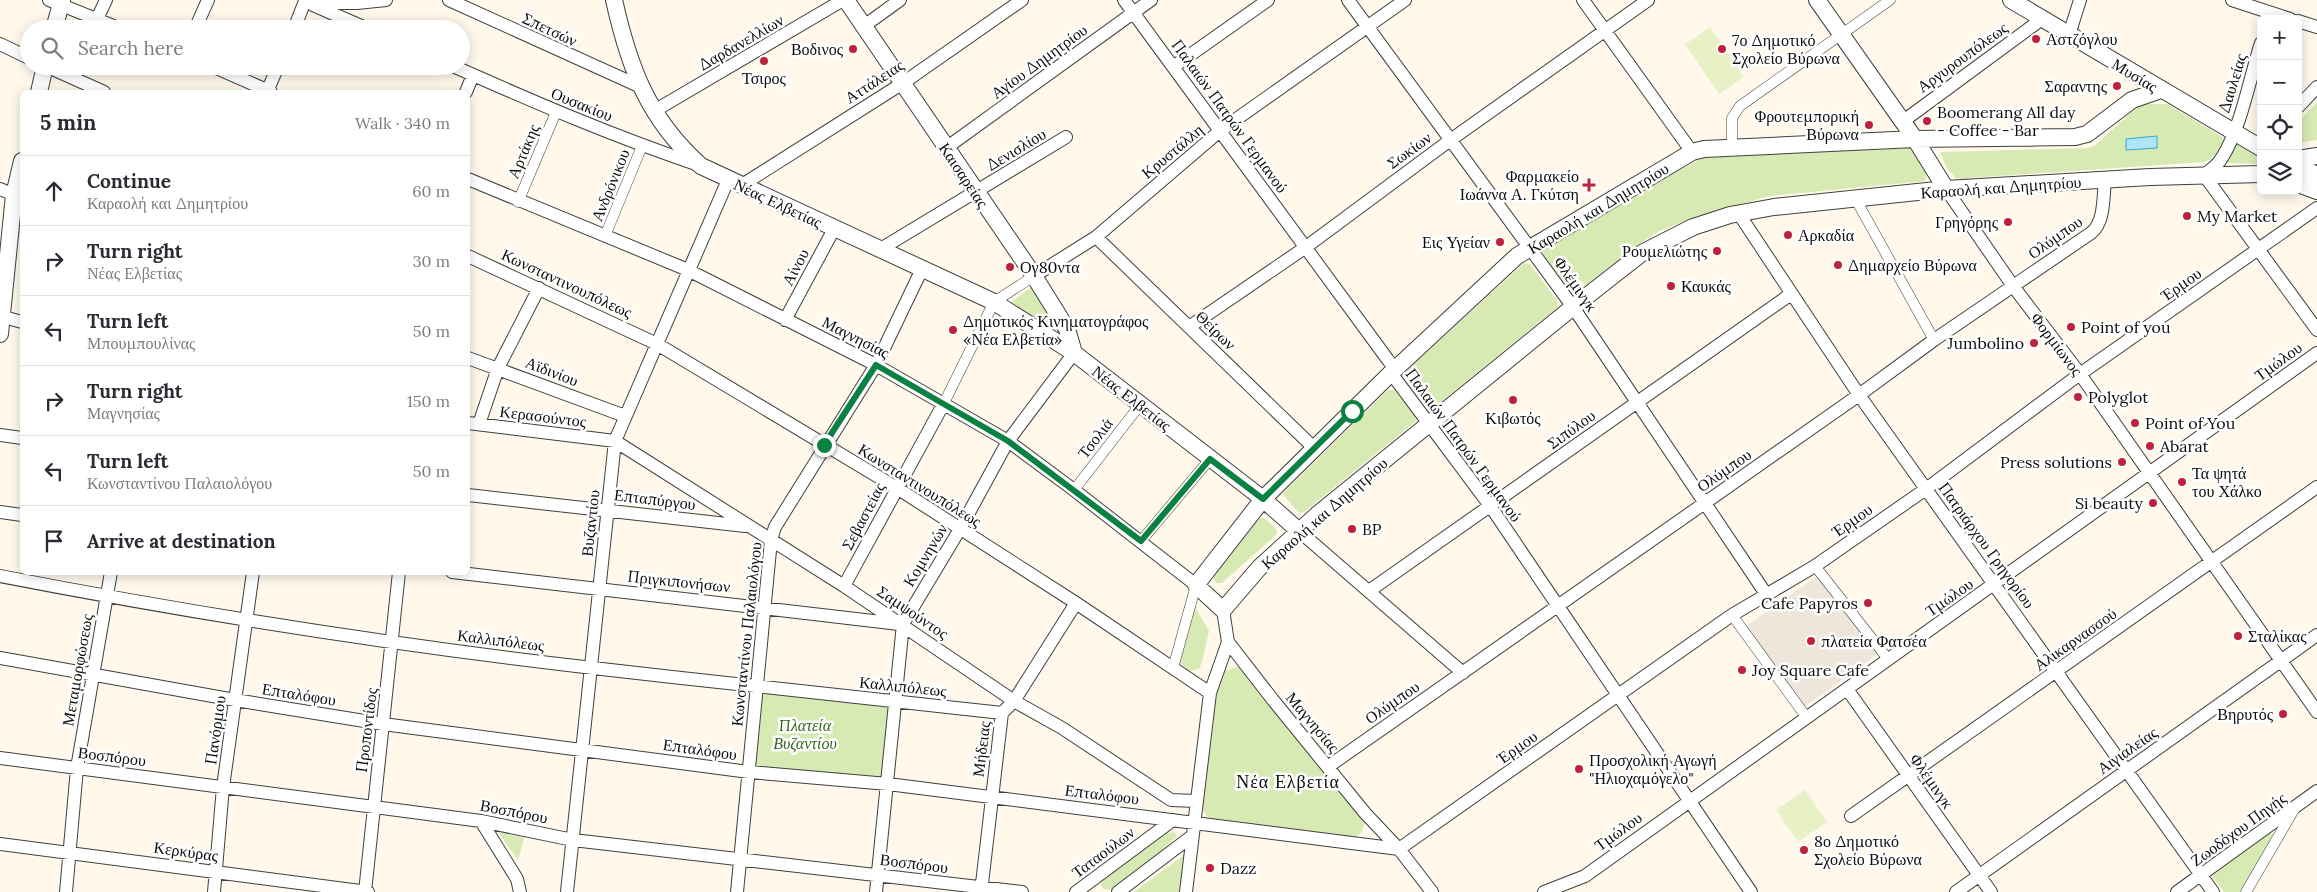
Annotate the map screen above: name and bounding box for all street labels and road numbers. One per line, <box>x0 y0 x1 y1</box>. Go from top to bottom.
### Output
street label: Σπετσών <box>519 8 581 50</box>
street label: Δαρδανελλίων <box>695 10 787 74</box>
street label: Αργυρουπόλεως <box>1913 17 2012 97</box>
street label: Αγίου Δημητρίου <box>987 19 1091 103</box>
street label: Παλαιών Πατρών Γερμανού <box>1168 35 1292 197</box>
street label: Δαυλείας <box>2214 50 2251 115</box>
street label: Αττάλειας <box>841 54 908 107</box>
street label: Μυσίας <box>2109 54 2162 97</box>
street label: Ουσακίου <box>548 83 616 125</box>
street label: Κρυστάλλη <box>1137 119 1207 183</box>
street label: Αρτάκης <box>503 120 544 181</box>
street label: Δενισλίου <box>983 123 1050 175</box>
street label: Σωκίων <box>1383 127 1435 173</box>
street label: Καισαρείας <box>935 139 993 212</box>
street label: Ανδρόνικου <box>586 146 634 224</box>
street label: Καραολή και Δημητρίου <box>1524 158 1672 258</box>
street label: Καραολή και Δημητρίου <box>1920 171 2082 203</box>
street label: Νέας Ελβετίας <box>731 174 826 232</box>
street label: Ολύμπου <box>2024 211 2086 263</box>
street label: Κωνσταντινουπόλεως <box>498 244 636 322</box>
street label: Αίνου <box>777 245 813 289</box>
street label: Φλέμινγκ <box>1550 253 1602 315</box>
street label: Έρμου <box>2156 263 2205 306</box>
street label: Θείρων <box>1192 306 1240 354</box>
street label: Φορμίωνος <box>2027 308 2088 380</box>
street label: Μαγνησίας <box>819 312 894 363</box>
street label: Τμώλου <box>2250 337 2306 385</box>
street label: Αϊδινίου <box>523 352 581 390</box>
street label: Νέας Ελβετίας <box>1088 361 1176 436</box>
street label: Παλαιών Πατρών Γερμανού <box>1402 364 1526 526</box>
street label: Κερασούντος <box>499 401 588 431</box>
street label: Σιπύλου <box>1543 405 1599 453</box>
street label: Τσολιά <box>1073 413 1117 462</box>
street label: Κωνσταντινουπόλεως <box>855 439 986 531</box>
street label: Ολύμπου <box>1693 444 1755 496</box>
street label: Καραολή και Δημητρίου <box>1257 453 1391 573</box>
street label: Σεβαστείας <box>837 478 889 553</box>
street label: Πατριάρχου Γρηγορίου <box>1935 478 2039 612</box>
street label: Επταπύργου <box>613 484 697 514</box>
street label: Βυζαντίου <box>577 489 603 557</box>
street label: Έρμου <box>1827 499 1876 542</box>
street label: Κομνηνών <box>898 520 952 590</box>
street label: Κωνσταντίνου Παλαιολόγου <box>726 541 766 727</box>
street label: Πριγκιπονήσων <box>627 566 731 596</box>
street label: Τμώλου <box>1921 573 1977 621</box>
street label: Σαμψούντος <box>874 581 953 643</box>
street label: Αλικαρνασσού <box>2030 603 2120 675</box>
street label: Μεταμορφώσεως <box>57 612 97 728</box>
street label: Καλλιπόλεως <box>456 625 546 655</box>
street label: Καλλιπόλεως <box>858 671 948 701</box>
street label: Ολύμπου <box>1361 676 1423 728</box>
street label: Επταλόφου <box>261 678 338 710</box>
street label: Προποντίδος <box>351 686 381 774</box>
street label: Μαγνησίας <box>1282 688 1345 757</box>
street label: Πανόρμου <box>200 694 230 766</box>
street label: Μήδειας <box>968 719 994 778</box>
street label: Αιγιαλείας <box>2093 722 2162 778</box>
street label: Έρμου <box>1492 726 1541 769</box>
street label: Επταλόφου <box>662 734 738 764</box>
street label: Βοσπόρου <box>77 742 147 770</box>
street label: Φλέμινγκ <box>1906 750 1958 812</box>
street label: Επταλόφου <box>1064 780 1140 808</box>
street label: Ζωοδόχου Πηγής <box>2186 787 2290 870</box>
street label: Βοσπόρου <box>478 795 550 827</box>
street label: Τμώλου <box>1590 807 1646 855</box>
street label: Ταταούλων <box>1068 822 1138 882</box>
street label: Κερκύρας <box>152 837 220 866</box>
street label: Βοσπόρου <box>879 849 949 877</box>

